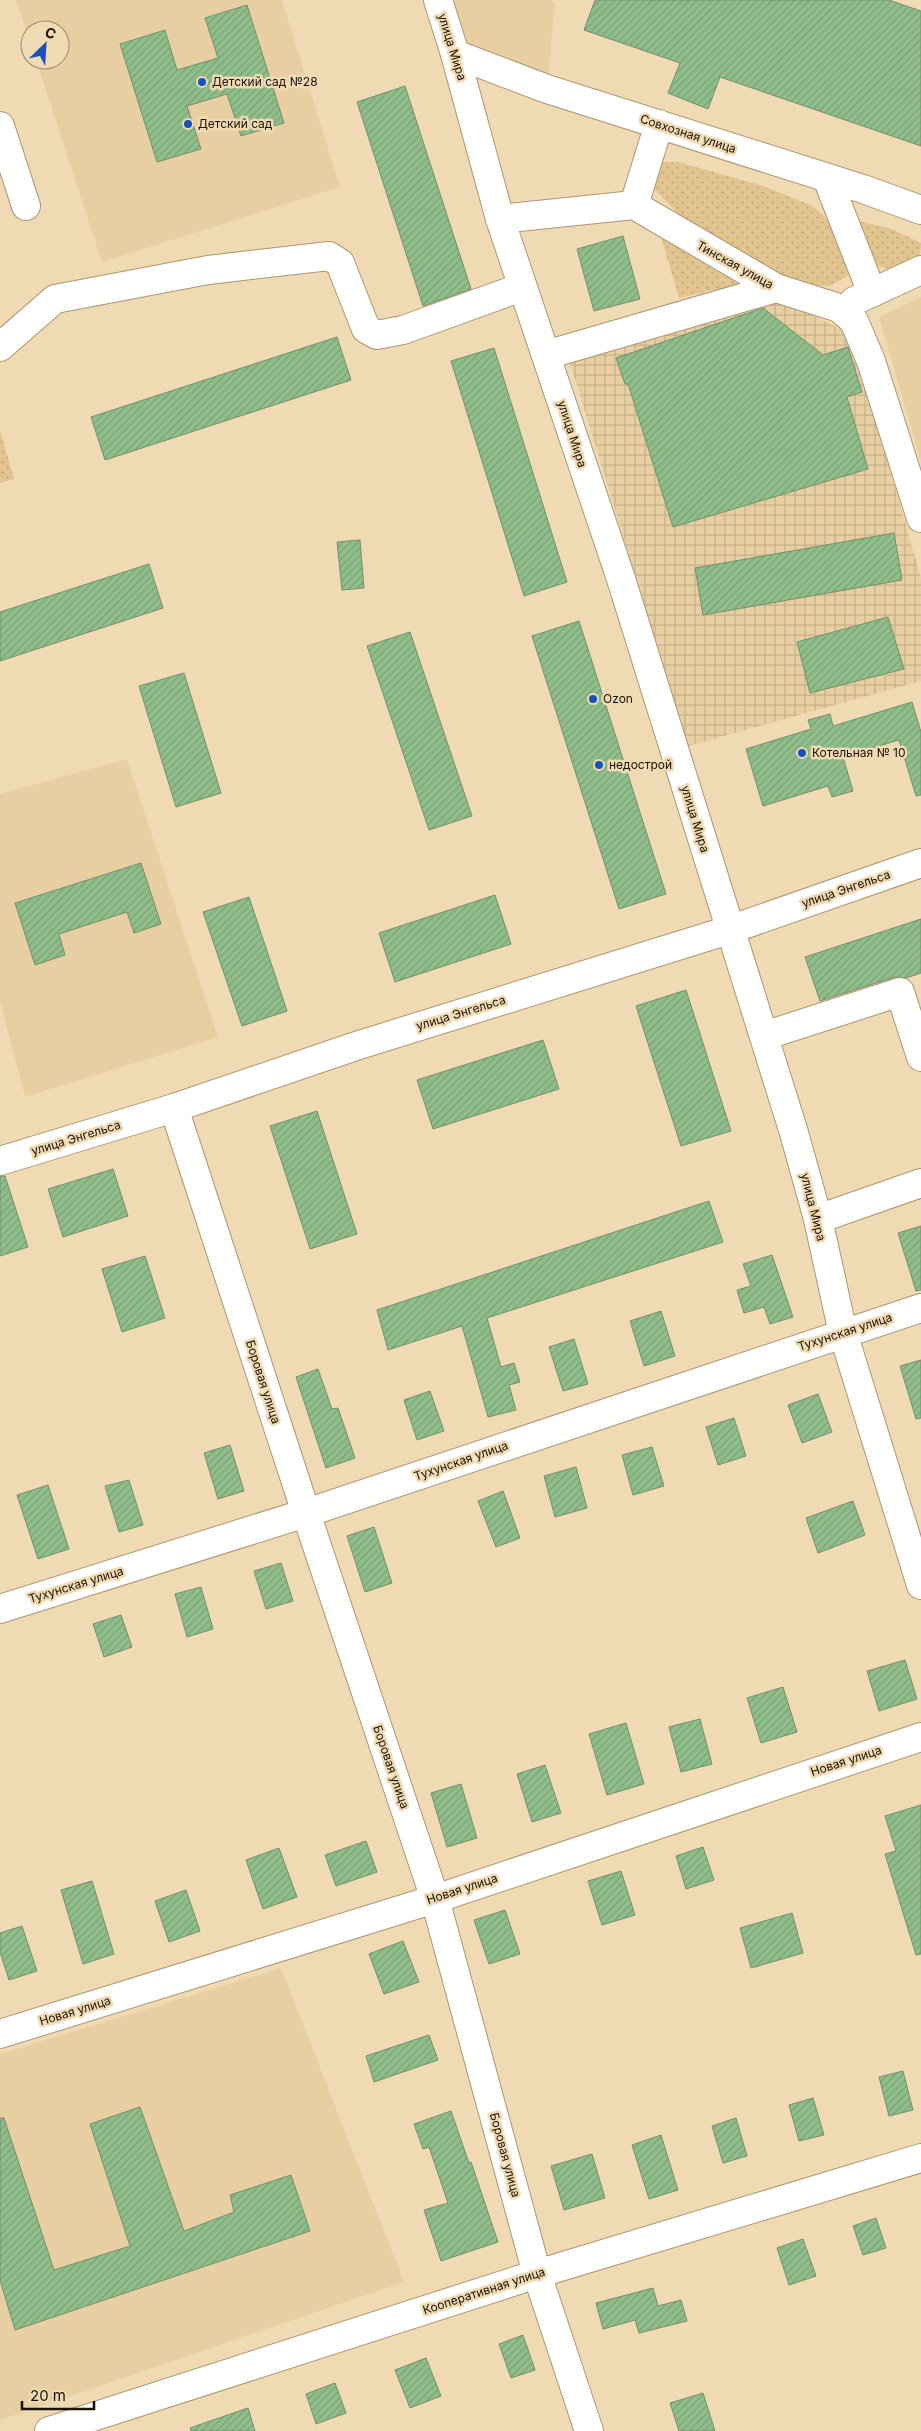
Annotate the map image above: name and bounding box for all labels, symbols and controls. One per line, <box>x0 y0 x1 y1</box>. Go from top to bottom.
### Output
street label: улица Мира <box>435 11 470 82</box>
north arrow <box>20 20 70 70</box>
text: С <box>42 23 59 43</box>
place label: Детский сад №28 <box>212 74 318 89</box>
marker: Детский сад №28 <box>196 76 208 88</box>
street label: Совхозная улица <box>638 111 738 156</box>
place label: Детский сад <box>198 116 273 131</box>
marker: Детский сад <box>182 118 194 130</box>
street label: Тинская улица <box>694 237 776 292</box>
street label: улица Мира <box>555 398 590 469</box>
place label: Ozon <box>603 691 633 706</box>
marker: Ozon <box>587 693 599 705</box>
place label: Котельная № 10 <box>812 745 906 760</box>
marker: Котельная № 10 <box>796 747 808 759</box>
place label: недострой <box>609 757 672 772</box>
marker: недострой <box>593 759 605 771</box>
street label: улица Мира <box>678 783 713 854</box>
street label: улица Энгельса <box>800 866 892 911</box>
street label: улица Энгельса <box>414 992 507 1033</box>
street label: улица Энгельса <box>29 1117 122 1158</box>
street label: улица Мира <box>798 1171 829 1242</box>
street label: Тухунская улица <box>796 1309 894 1354</box>
street label: Боровая улица <box>243 1338 284 1426</box>
street label: Тухунская улица <box>412 1437 510 1484</box>
street label: Тухунская улица <box>27 1563 125 1606</box>
street label: Боровая улица <box>370 1723 413 1810</box>
street label: Новая улица <box>808 1742 883 1779</box>
street label: Новая улица <box>424 1870 499 1907</box>
street label: Новая улица <box>37 1993 112 2028</box>
street label: Боровая улица <box>487 2111 524 2199</box>
street label: Кооперативная улица <box>421 2264 547 2317</box>
scale bar <box>22 2378 95 2410</box>
text: 20 m <box>30 2386 66 2405</box>

